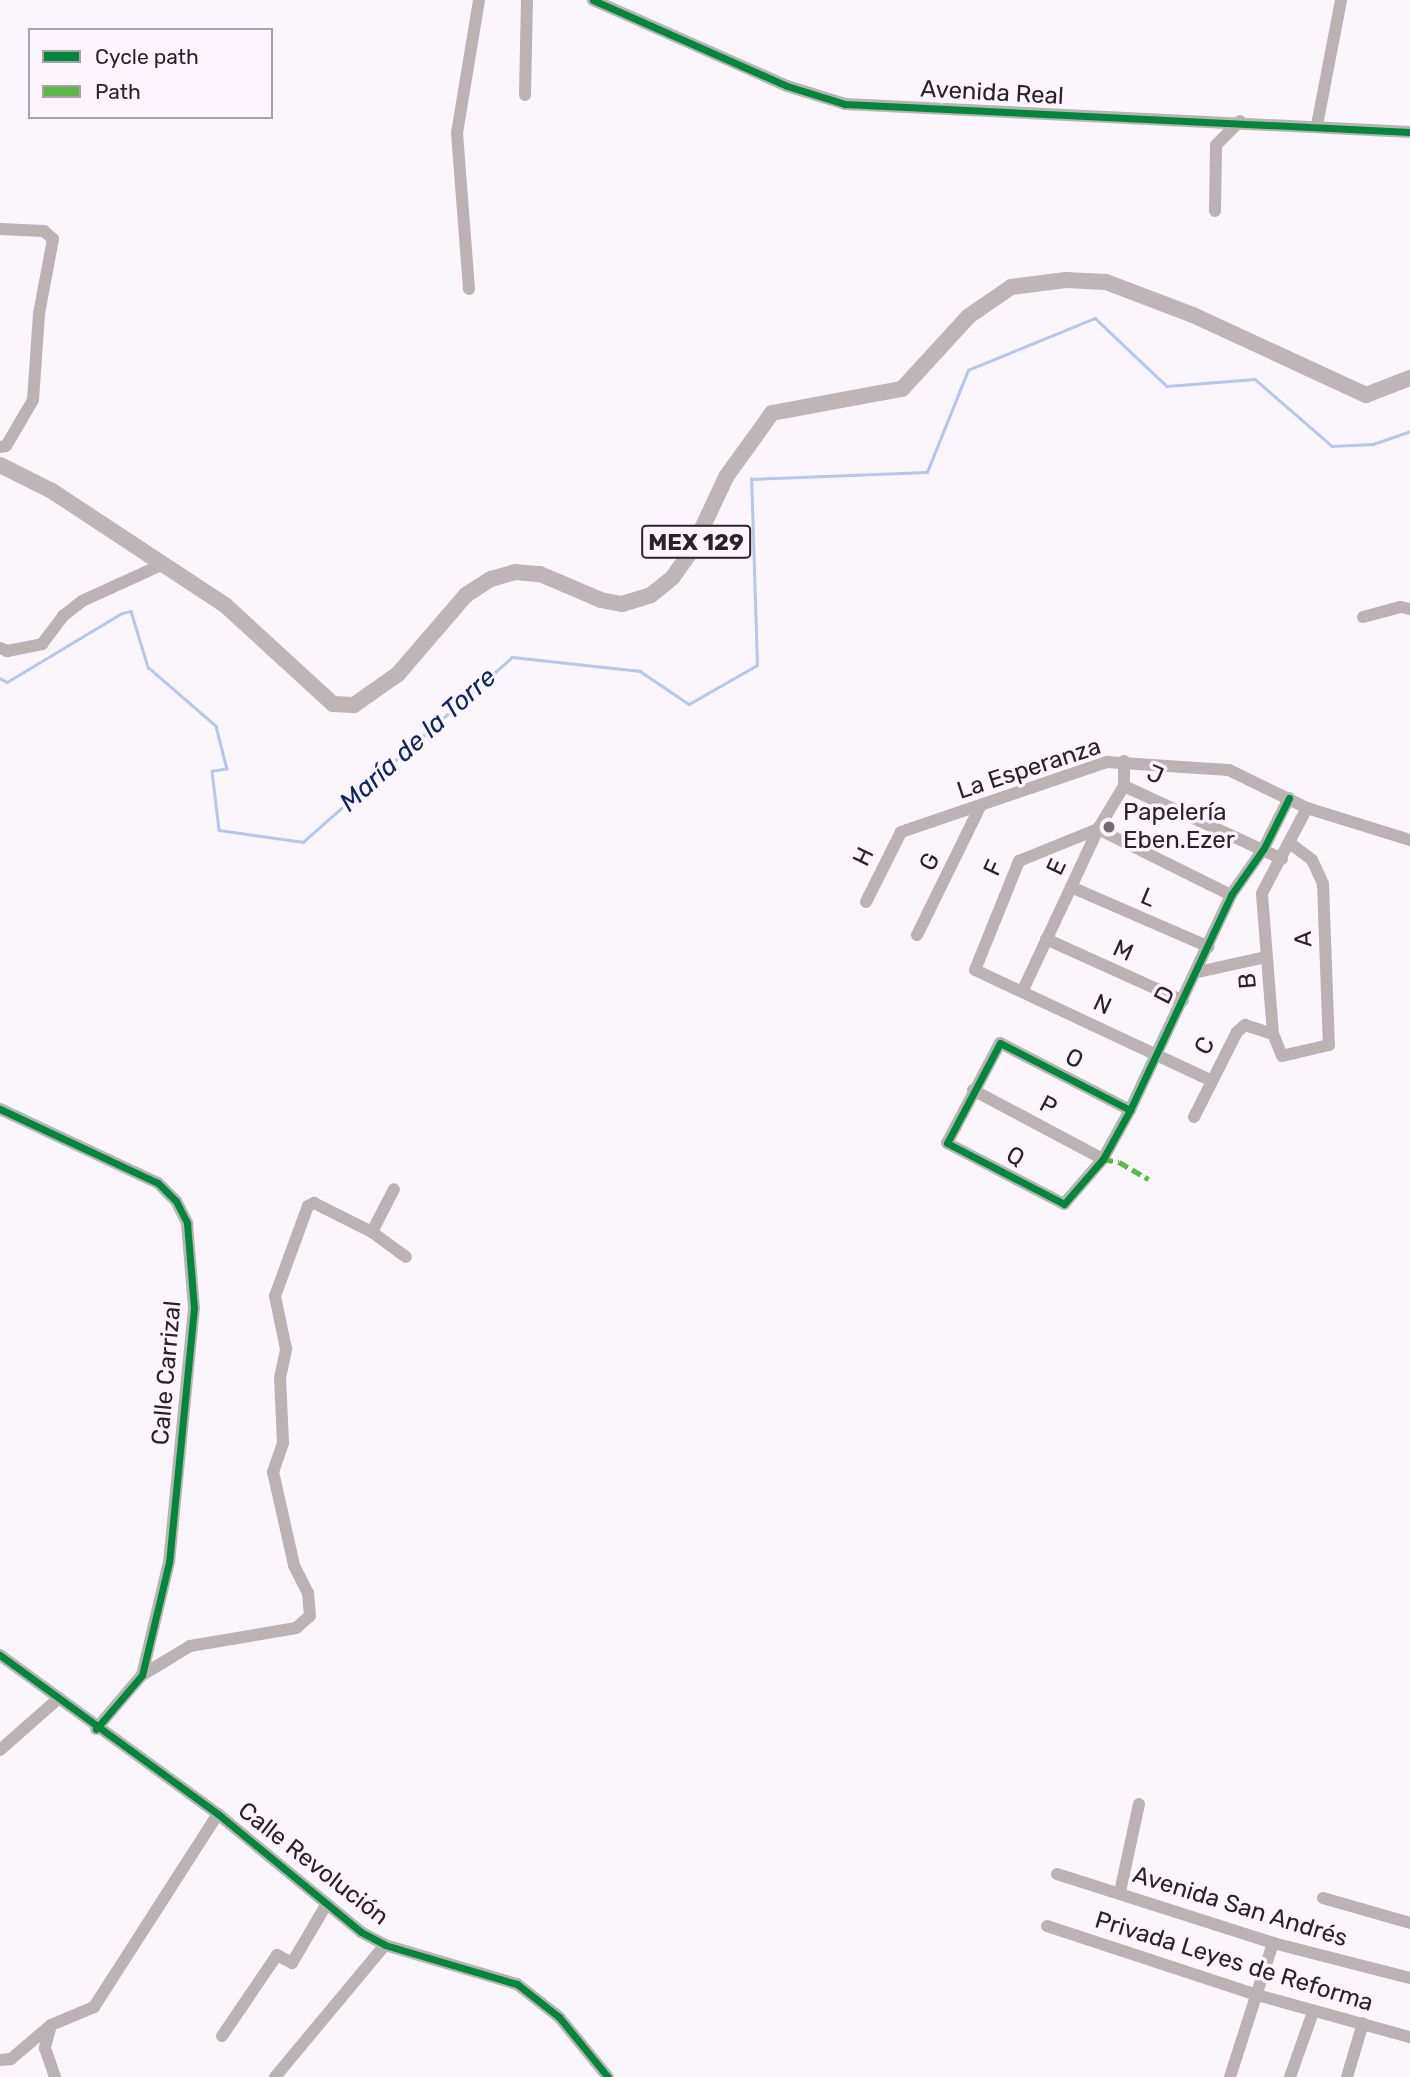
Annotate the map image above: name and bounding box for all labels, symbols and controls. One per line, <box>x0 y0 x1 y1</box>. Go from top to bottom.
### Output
legend <box>28 28 273 119</box>
text: Cycle path <box>95 44 199 69</box>
street label: Avenida Real <box>920 75 1064 111</box>
text: Path <box>95 79 141 104</box>
road number: MEX 129 <box>640 522 752 562</box>
water label: María de la Torre <box>333 661 503 819</box>
street label: La Esperanza <box>954 732 1104 806</box>
street label: J <box>1142 759 1168 791</box>
place label: Papelería Eben.Ezer <box>1123 799 1235 855</box>
marker: Papelería Eben.Ezer <box>1101 819 1117 835</box>
street label: H <box>847 843 881 871</box>
street label: G <box>913 848 947 876</box>
street label: E <box>1041 854 1073 880</box>
street label: F <box>978 856 1010 880</box>
street label: L <box>1136 882 1160 914</box>
street label: A <box>1289 930 1319 948</box>
street label: M <box>1108 934 1138 968</box>
street label: B <box>1233 972 1263 990</box>
street label: D <box>1148 981 1182 1009</box>
street label: N <box>1088 988 1116 1022</box>
street label: C <box>1189 1032 1221 1060</box>
street label: O <box>1060 1042 1088 1076</box>
street label: P <box>1034 1090 1062 1122</box>
street label: Q <box>1001 1140 1029 1174</box>
street label: Calle Carrizal <box>146 1300 188 1446</box>
street label: Calle Revolución <box>232 1796 394 1932</box>
street label: Avenida San Andrés <box>1129 1861 1351 1953</box>
street label: Privada Leyes de Reforma <box>1091 1906 1377 2018</box>

